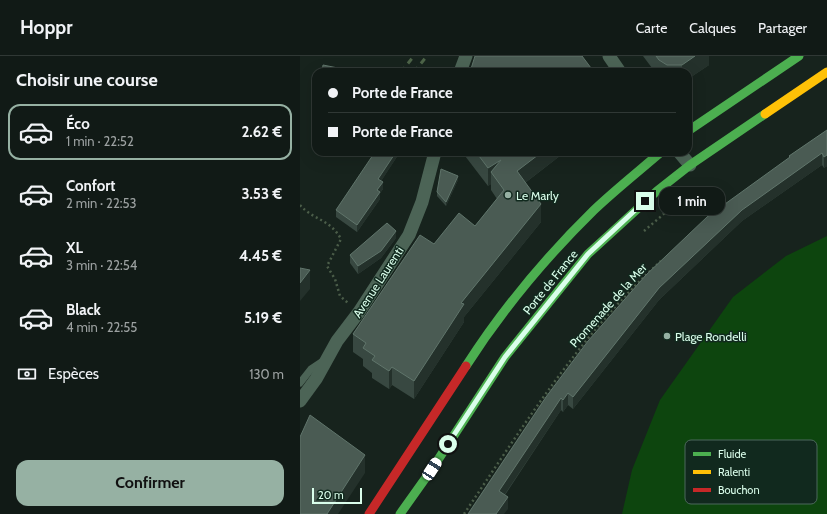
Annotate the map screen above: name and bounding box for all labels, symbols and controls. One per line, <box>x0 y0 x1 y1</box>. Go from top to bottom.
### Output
text: Hoppr <box>20 16 72 39</box>
text: Carte <box>636 19 667 37</box>
text: Calques <box>689 19 736 37</box>
text: Partager <box>758 19 807 37</box>
text: Choisir une course <box>16 69 158 91</box>
text: Porte de France <box>352 84 453 102</box>
icon: car <box>18 114 54 150</box>
text: Éco <box>66 115 90 133</box>
text: 2.62 € <box>241 123 282 141</box>
text: Porte de France <box>352 123 453 141</box>
text: 1 min · 22:52 <box>66 133 134 149</box>
icon: car <box>18 176 54 212</box>
text: Confort <box>66 177 115 195</box>
text: 3.53 € <box>241 185 282 203</box>
callout: 1 min <box>659 187 725 215</box>
place label: Le Marly <box>516 188 559 203</box>
marker: Le Marly <box>503 190 513 200</box>
route end <box>636 192 654 210</box>
text: 1 min <box>677 193 707 209</box>
text: 2 min · 22:53 <box>66 195 137 211</box>
icon: car <box>18 238 54 274</box>
text: XL <box>66 239 83 257</box>
street label: Avenue Laurenti <box>349 244 407 320</box>
text: 4.45 € <box>239 247 282 265</box>
street label: Porte de France <box>519 247 581 317</box>
text: 3 min · 22:54 <box>66 257 137 273</box>
street label: Promenade de la Mer <box>566 260 650 350</box>
icon: car <box>18 300 54 336</box>
text: Black <box>66 301 101 319</box>
text: 5.19 € <box>244 309 282 327</box>
text: 4 min · 22:55 <box>66 319 137 335</box>
place label: Plage Rondelli <box>675 329 747 344</box>
marker: Plage Rondelli <box>662 331 672 341</box>
icon: cash <box>16 363 38 385</box>
text: Espèces <box>48 365 99 383</box>
text: 130 m <box>249 366 284 382</box>
route start <box>439 435 457 453</box>
legend <box>685 440 817 504</box>
text: Fluide <box>718 447 747 461</box>
car <box>420 456 444 482</box>
button: Confirmer <box>16 460 284 506</box>
text: Ralenti <box>718 465 750 479</box>
text: Bouchon <box>718 483 760 497</box>
scale bar <box>312 486 362 505</box>
text: 20 m <box>318 488 344 502</box>

